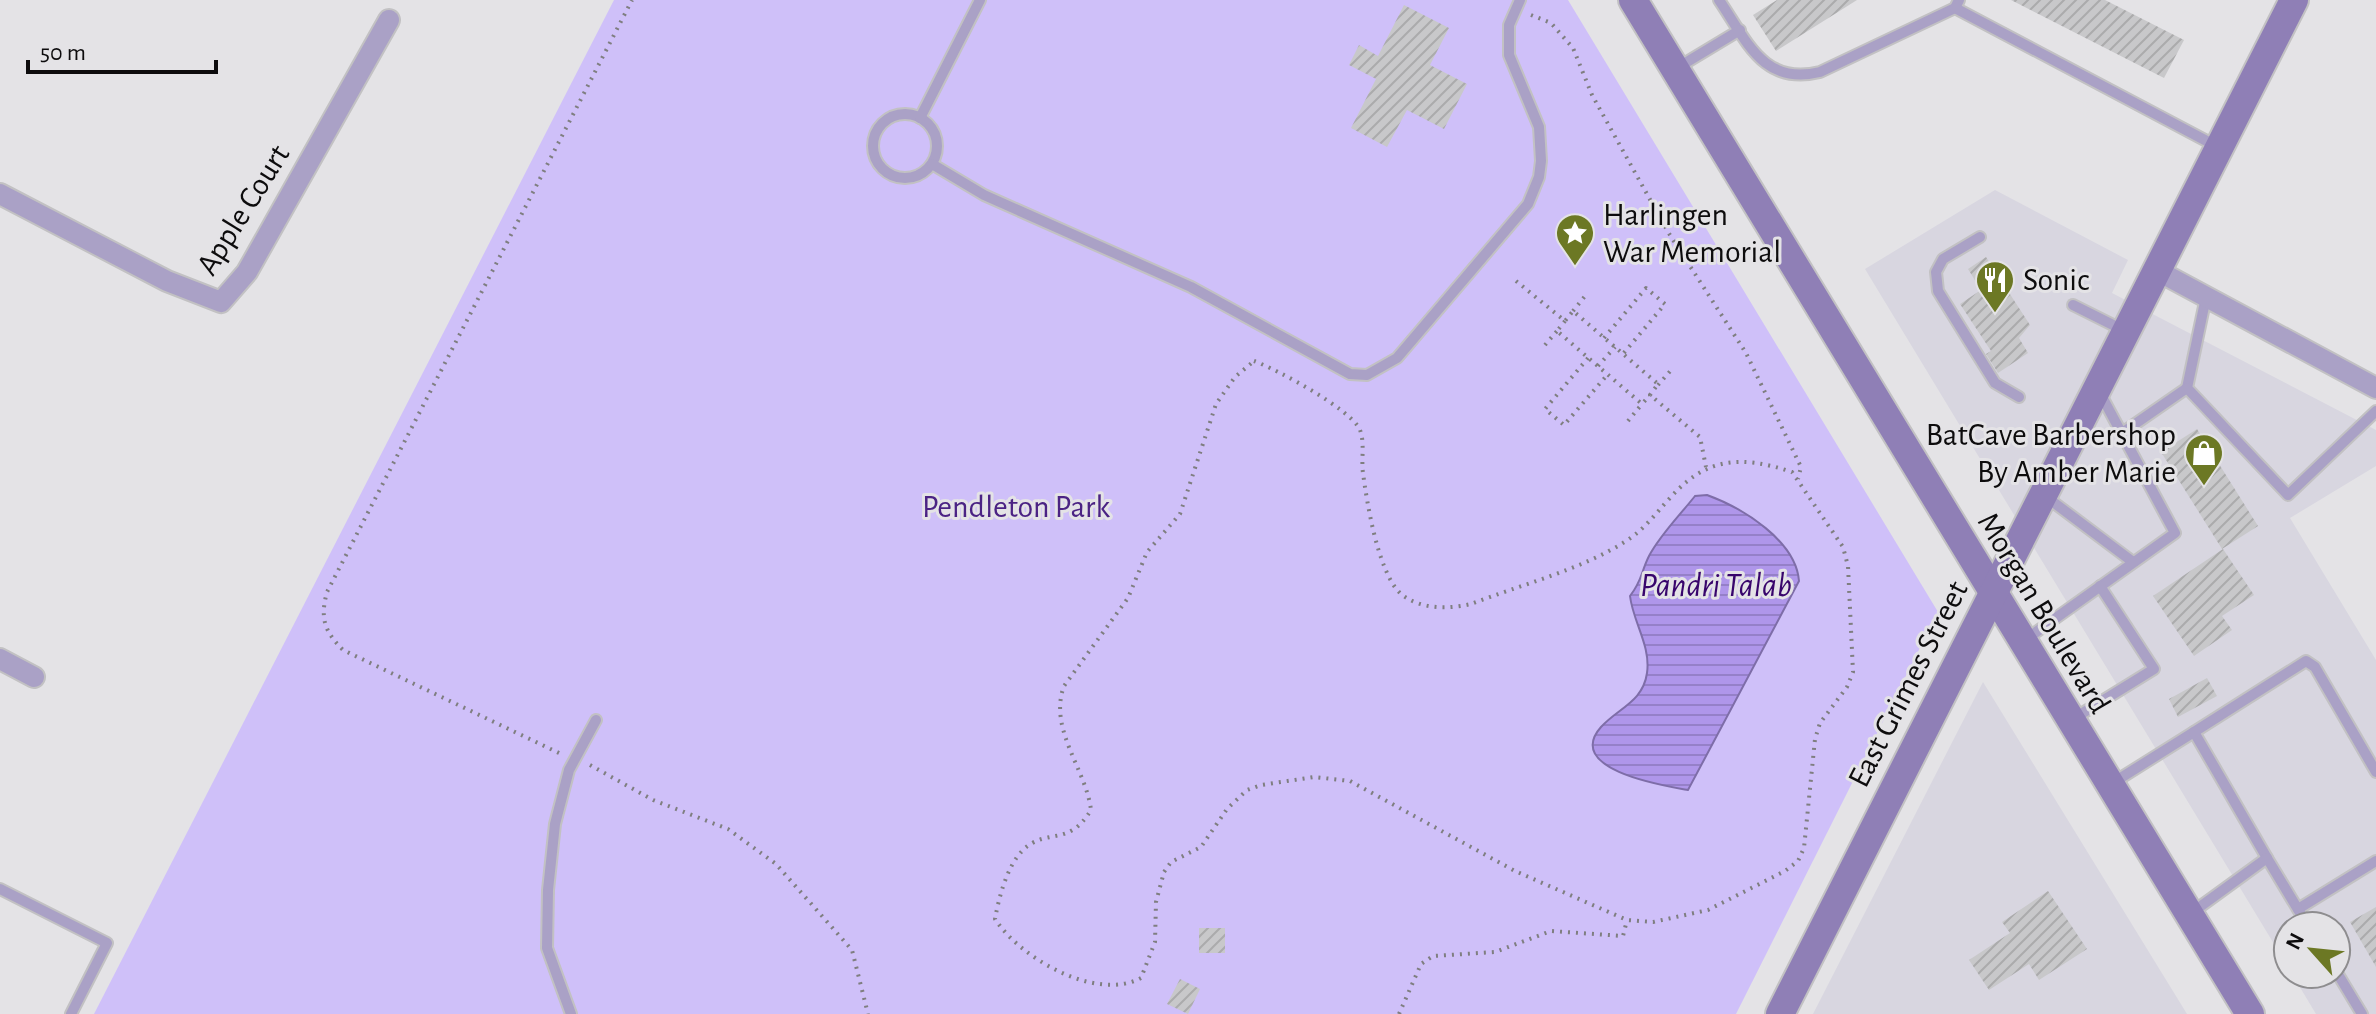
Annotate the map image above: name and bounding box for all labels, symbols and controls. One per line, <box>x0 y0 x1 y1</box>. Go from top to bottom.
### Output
scale bar <box>28 24 216 74</box>
text: 50 m <box>40 41 86 65</box>
street label: Apple Court <box>191 139 295 281</box>
place label: Harlingen War Memorial <box>1603 199 1781 268</box>
place icon: Harlingen War Memorial <box>1554 212 1596 267</box>
restaurant icon: Sonic <box>1974 259 2016 314</box>
place label: Sonic <box>2023 264 2089 296</box>
place label: BatCave Barbershop By Amber Marie <box>1926 419 2176 488</box>
shop icon: BatCave Barbershop By Amber Marie <box>2183 432 2225 487</box>
park label: Pendleton Park <box>922 491 1110 523</box>
street label: Morgan Boulevard <box>1972 507 2116 719</box>
water label: Pandri Talab <box>1640 569 1792 603</box>
street label: East Grimes Street <box>1842 576 1974 792</box>
north arrow <box>2272 910 2352 990</box>
text: N <box>2282 930 2308 953</box>

